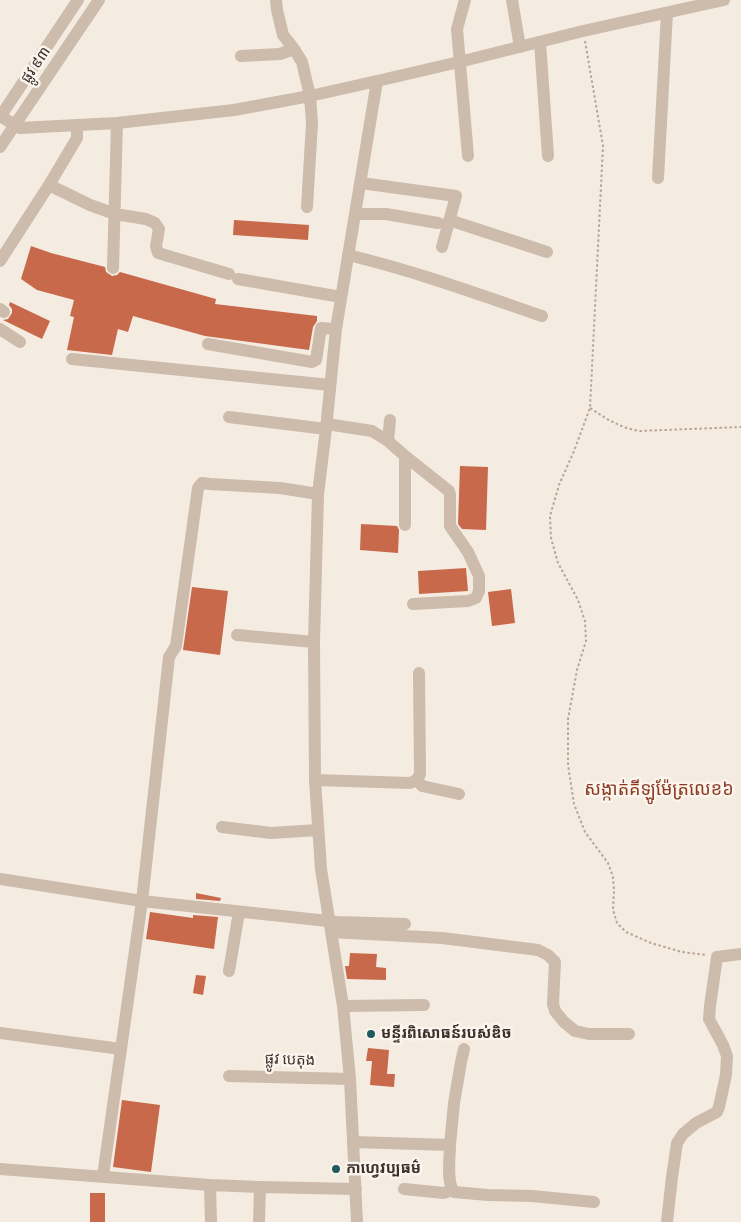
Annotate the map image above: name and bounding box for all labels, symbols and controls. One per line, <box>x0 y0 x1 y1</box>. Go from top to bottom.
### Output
street label: ផ្លូវ ៩៣ <box>17 43 55 87</box>
district label: សង្កាត់គីឡូម៉ែត្រលេខ៦ <box>584 779 734 801</box>
place label: មន្ទីរពិសោធន៍របស់ឌិច <box>381 1025 512 1043</box>
marker: មន្ទីរពិសោធន៍របស់ឌិច <box>365 1028 377 1040</box>
street label: ផ្លូវ បេតុង <box>264 1050 316 1070</box>
place label: កាហ្វេវប្បធម៌ <box>346 1160 421 1178</box>
marker: កាហ្វេវប្បធម៌ <box>330 1163 342 1175</box>

